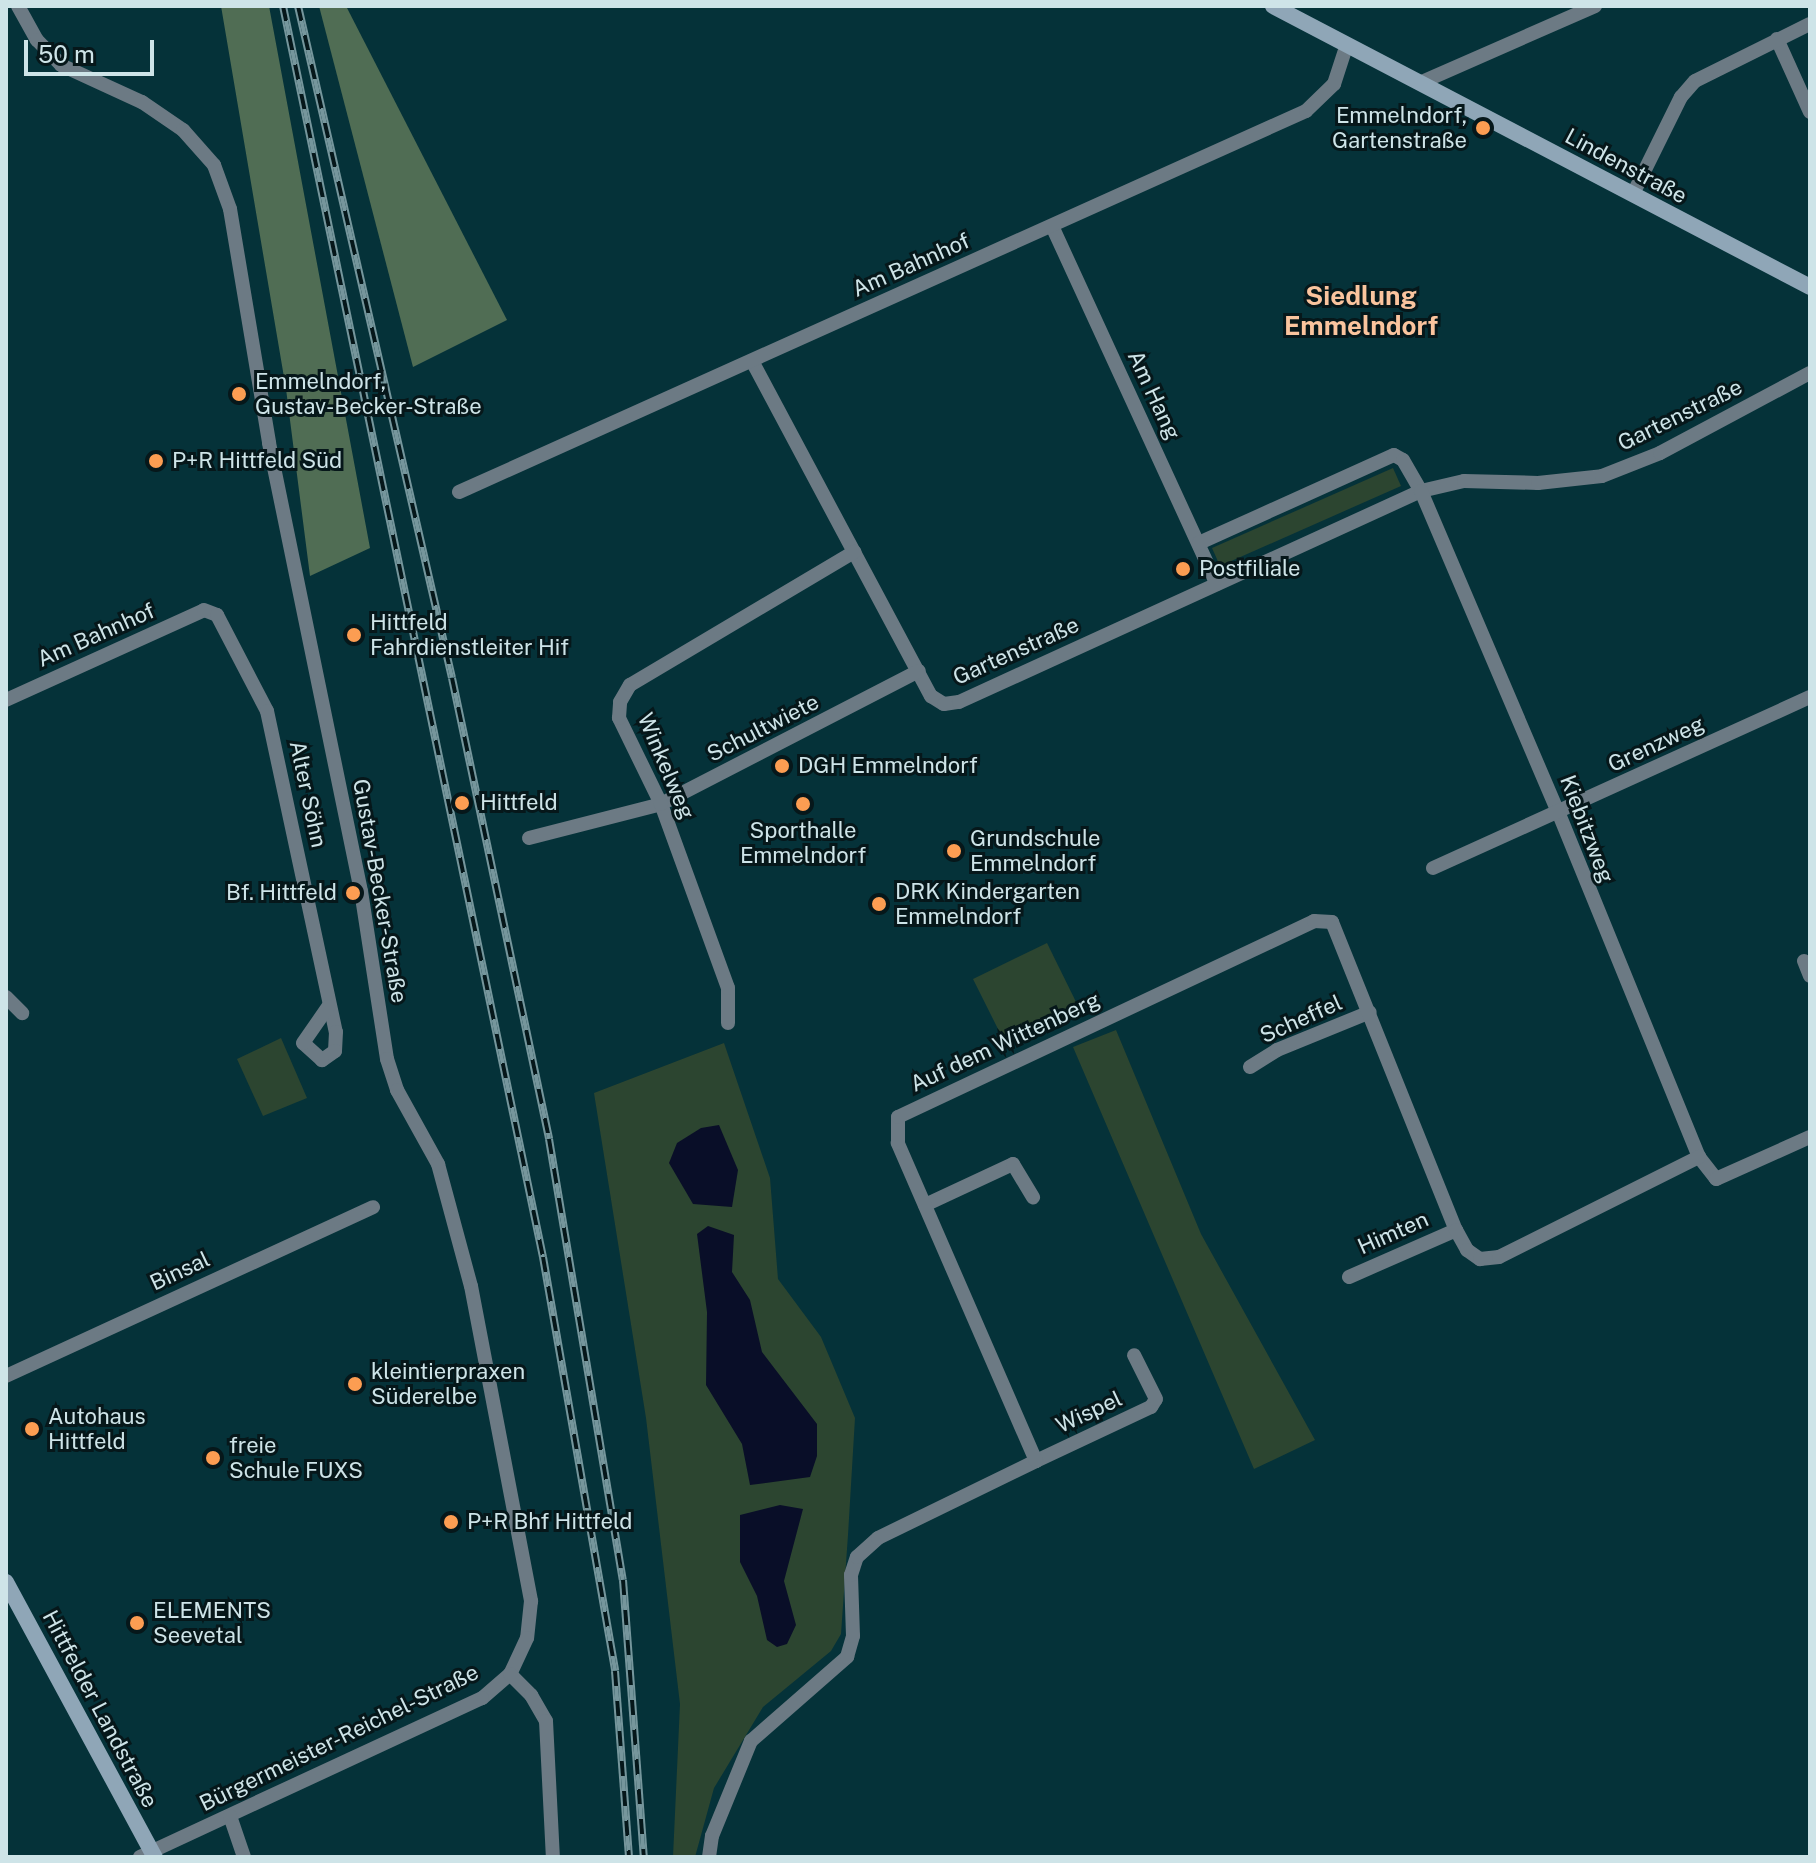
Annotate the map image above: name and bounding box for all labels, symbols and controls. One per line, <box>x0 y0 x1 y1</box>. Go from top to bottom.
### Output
scale bar <box>28 24 158 74</box>
text: 50 m <box>38 40 95 68</box>
place label: Emmelndorf, Gartenstraße <box>1332 102 1467 154</box>
marker: Emmelndorf, Gartenstraße <box>1474 119 1492 137</box>
street label: Lindenstraße <box>1560 123 1692 209</box>
street label: Am Bahnhof <box>848 227 974 303</box>
district label: Siedlung Emmelndorf <box>1284 280 1438 342</box>
street label: Am Hang <box>1122 346 1186 444</box>
place label: Emmelndorf, Gustav-Becker-Straße <box>255 368 482 420</box>
street label: Gartenstraße <box>1613 374 1747 456</box>
marker: Emmelndorf, Gustav-Becker-Straße <box>230 385 248 403</box>
place label: P+R Hittfeld Süd <box>172 448 342 474</box>
marker: P+R Hittfeld Süd <box>147 452 165 470</box>
place label: Postfiliale <box>1199 556 1301 582</box>
marker: Postfiliale <box>1174 560 1192 578</box>
street label: Am Bahnhof <box>33 597 159 673</box>
place label: Hittfeld Fahrdienstleiter Hif <box>370 609 569 660</box>
street label: Gartenstraße <box>949 611 1083 691</box>
marker: Hittfeld Fahrdienstleiter Hif <box>345 626 363 644</box>
street label: Schultwiete <box>703 689 823 767</box>
street label: Winkelweg <box>632 709 700 823</box>
street label: Grenzweg <box>1604 710 1708 778</box>
street label: Alter Söhn <box>284 738 332 850</box>
place label: DGH Emmelndorf <box>798 753 978 779</box>
marker: DGH Emmelndorf <box>773 757 791 775</box>
street label: Kiebitzweg <box>1554 771 1620 887</box>
street label: Gustav-Becker-Straße <box>347 777 413 1005</box>
place label: Hittfeld <box>480 790 558 816</box>
marker: Hittfeld <box>451 792 473 814</box>
marker: Sporthalle Emmelndorf <box>794 795 812 813</box>
place label: Sporthalle Emmelndorf <box>740 817 866 868</box>
place label: Grundschule Emmelndorf <box>970 825 1101 876</box>
marker: Grundschule Emmelndorf <box>945 842 963 860</box>
place label: DRK Kindergarten Emmelndorf <box>895 878 1080 930</box>
place label: Bf. Hittfeld <box>226 880 337 906</box>
marker: Bf. Hittfeld <box>344 884 362 902</box>
marker: DRK Kindergarten Emmelndorf <box>870 895 888 913</box>
street label: Auf dem Wittenberg <box>906 986 1104 1098</box>
street label: Scheffel <box>1256 989 1346 1049</box>
street label: Himten <box>1354 1206 1432 1260</box>
street label: Binsal <box>146 1246 214 1296</box>
place label: kleintierpraxen Süderelbe <box>371 1358 525 1410</box>
marker: kleintierpraxen Süderelbe <box>346 1375 364 1393</box>
street label: Wispel <box>1052 1385 1126 1439</box>
place label: Autohaus Hittfeld <box>48 1403 146 1454</box>
marker: Autohaus Hittfeld <box>23 1420 41 1438</box>
place label: freie Schule FUXS <box>229 1432 363 1484</box>
marker: freie Schule FUXS <box>204 1449 222 1467</box>
place label: P+R Bhf Hittfeld <box>467 1509 632 1535</box>
marker: P+R Bhf Hittfeld <box>442 1513 460 1531</box>
place label: ELEMENTS Seevetal <box>153 1597 271 1648</box>
street label: Hittfelder Landstraße <box>37 1606 163 1812</box>
marker: ELEMENTS Seevetal <box>128 1614 146 1632</box>
street label: Bürgermeister-Reichel-Straße <box>195 1659 483 1817</box>

